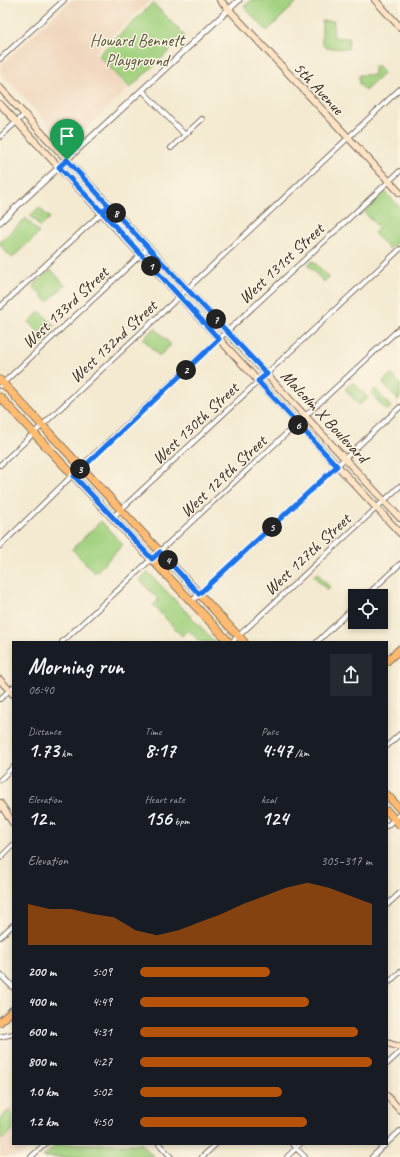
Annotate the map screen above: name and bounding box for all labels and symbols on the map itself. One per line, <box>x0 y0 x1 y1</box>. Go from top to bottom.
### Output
park label: Howard Bennett Playground <box>90 30 187 71</box>
street label: 5th Avenue <box>289 58 349 120</box>
pin <box>50 119 84 160</box>
pin: 8 <box>106 203 126 223</box>
street label: West 131st Street <box>234 217 330 308</box>
pin: 1 <box>141 256 161 276</box>
street label: West 133rd Street <box>18 261 114 353</box>
street label: West 132nd Street <box>65 294 163 387</box>
pin: 7 <box>206 309 226 329</box>
pin: 2 <box>176 360 196 380</box>
street label: Malcolm X Boulevard <box>276 366 375 469</box>
street label: West 130th Street <box>148 376 245 469</box>
pin: 6 <box>288 415 308 435</box>
street label: West 129th Street <box>176 429 273 522</box>
pin: 3 <box>70 459 90 479</box>
street label: West 127th Street <box>260 507 357 600</box>
pin: 5 <box>262 517 282 537</box>
pin: 4 <box>158 550 178 570</box>

